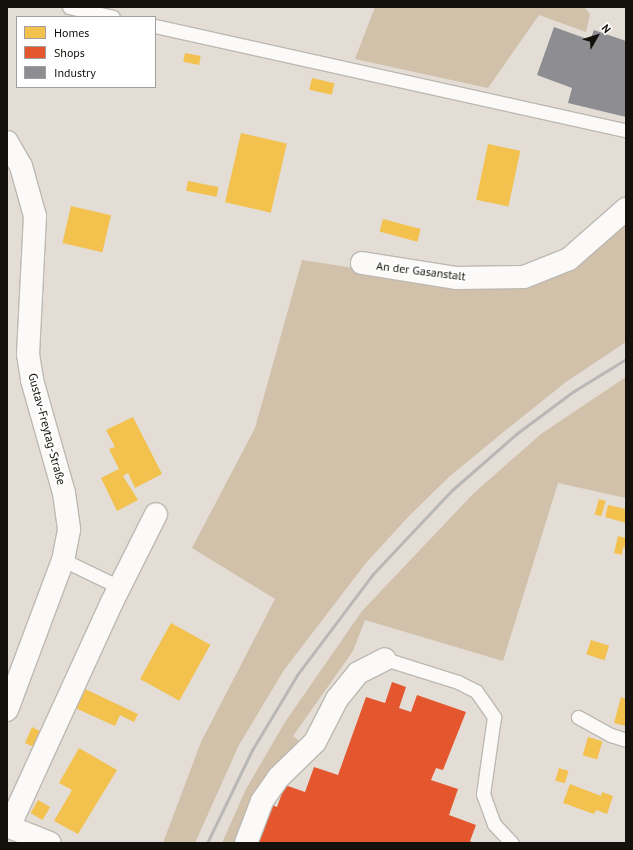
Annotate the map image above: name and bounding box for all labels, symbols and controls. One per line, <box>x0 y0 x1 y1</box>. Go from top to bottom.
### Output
legend <box>16 16 156 88</box>
north arrow <box>577 16 617 56</box>
text: N <box>599 21 614 36</box>
text: Homes <box>54 25 89 40</box>
text: Shops <box>54 45 85 60</box>
text: Industry <box>54 65 96 80</box>
street label: An der Gasanstalt <box>375 258 467 284</box>
street label: Gustav-Freytag-Straße <box>25 372 69 486</box>

